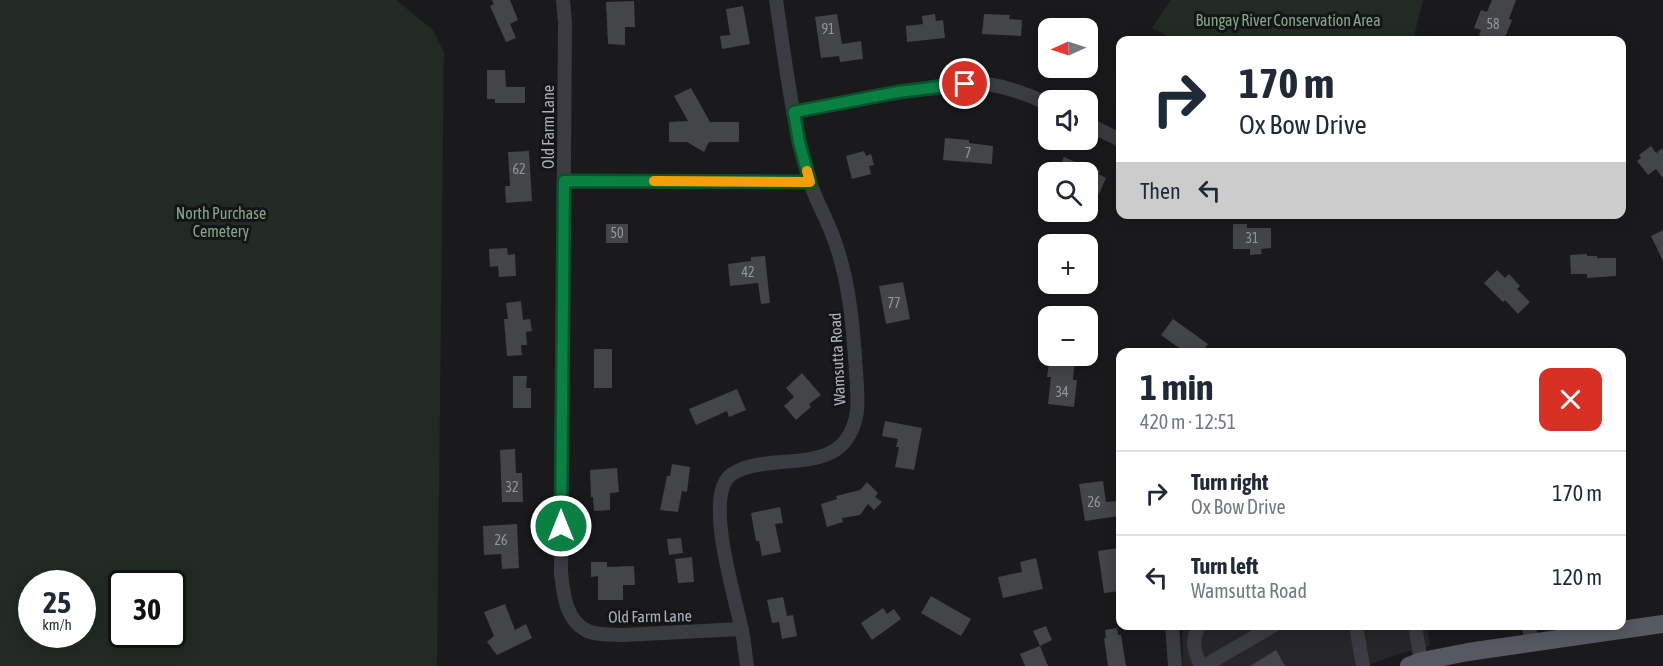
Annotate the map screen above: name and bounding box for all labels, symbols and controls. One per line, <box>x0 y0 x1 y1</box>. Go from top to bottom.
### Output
park label: Bungay River Conservation Area <box>1195 11 1381 30</box>
house number: 58 <box>1486 16 1500 32</box>
north arrow <box>1038 18 1098 78</box>
map controls <box>1038 18 1098 366</box>
house number: 91 <box>821 21 835 37</box>
pin <box>939 58 990 109</box>
text: 170 m <box>1239 59 1334 107</box>
icon: right <box>1140 60 1218 138</box>
icon: arrive <box>948 67 981 100</box>
street label: Old Farm Lane <box>539 85 557 169</box>
button: sound <box>1038 90 1098 150</box>
text: Ox Bow Drive <box>1239 109 1367 140</box>
house number: 7 <box>965 145 971 161</box>
house number: 62 <box>512 161 526 177</box>
button: search <box>1038 162 1098 222</box>
icon: left <box>1193 174 1226 207</box>
text: Then <box>1140 178 1181 204</box>
park label: North Purchase Cemetery <box>176 204 266 241</box>
house number: 50 <box>610 225 624 241</box>
house number: 31 <box>1245 230 1259 246</box>
button: + <box>1038 234 1098 294</box>
house number: 42 <box>741 264 755 280</box>
house number: 77 <box>887 295 901 311</box>
button: − <box>1038 306 1098 366</box>
street label: Wamsutta Road <box>826 312 848 406</box>
text: 1 min <box>1140 366 1214 408</box>
button: close <box>1539 368 1602 431</box>
house number: 34 <box>1055 384 1069 400</box>
text: 420 m · 12:51 <box>1140 410 1236 433</box>
text: Turn right <box>1191 469 1268 495</box>
icon: right <box>1140 477 1173 510</box>
house number: 32 <box>505 479 519 495</box>
text: 170 m <box>1552 480 1602 506</box>
position arrow <box>529 494 593 558</box>
house number: 26 <box>1087 494 1101 510</box>
text: Ox Bow Drive <box>1191 495 1286 518</box>
house number: 26 <box>494 532 508 548</box>
text: Turn left <box>1191 553 1258 579</box>
icon: left <box>1140 561 1173 594</box>
text: 120 m <box>1552 564 1602 590</box>
speed limit sign: 30 <box>108 570 186 648</box>
text: Wamsutta Road <box>1191 579 1307 602</box>
text: 25 <box>43 585 71 619</box>
street label: Old Farm Lane <box>608 606 692 626</box>
text: km/h <box>42 616 72 633</box>

